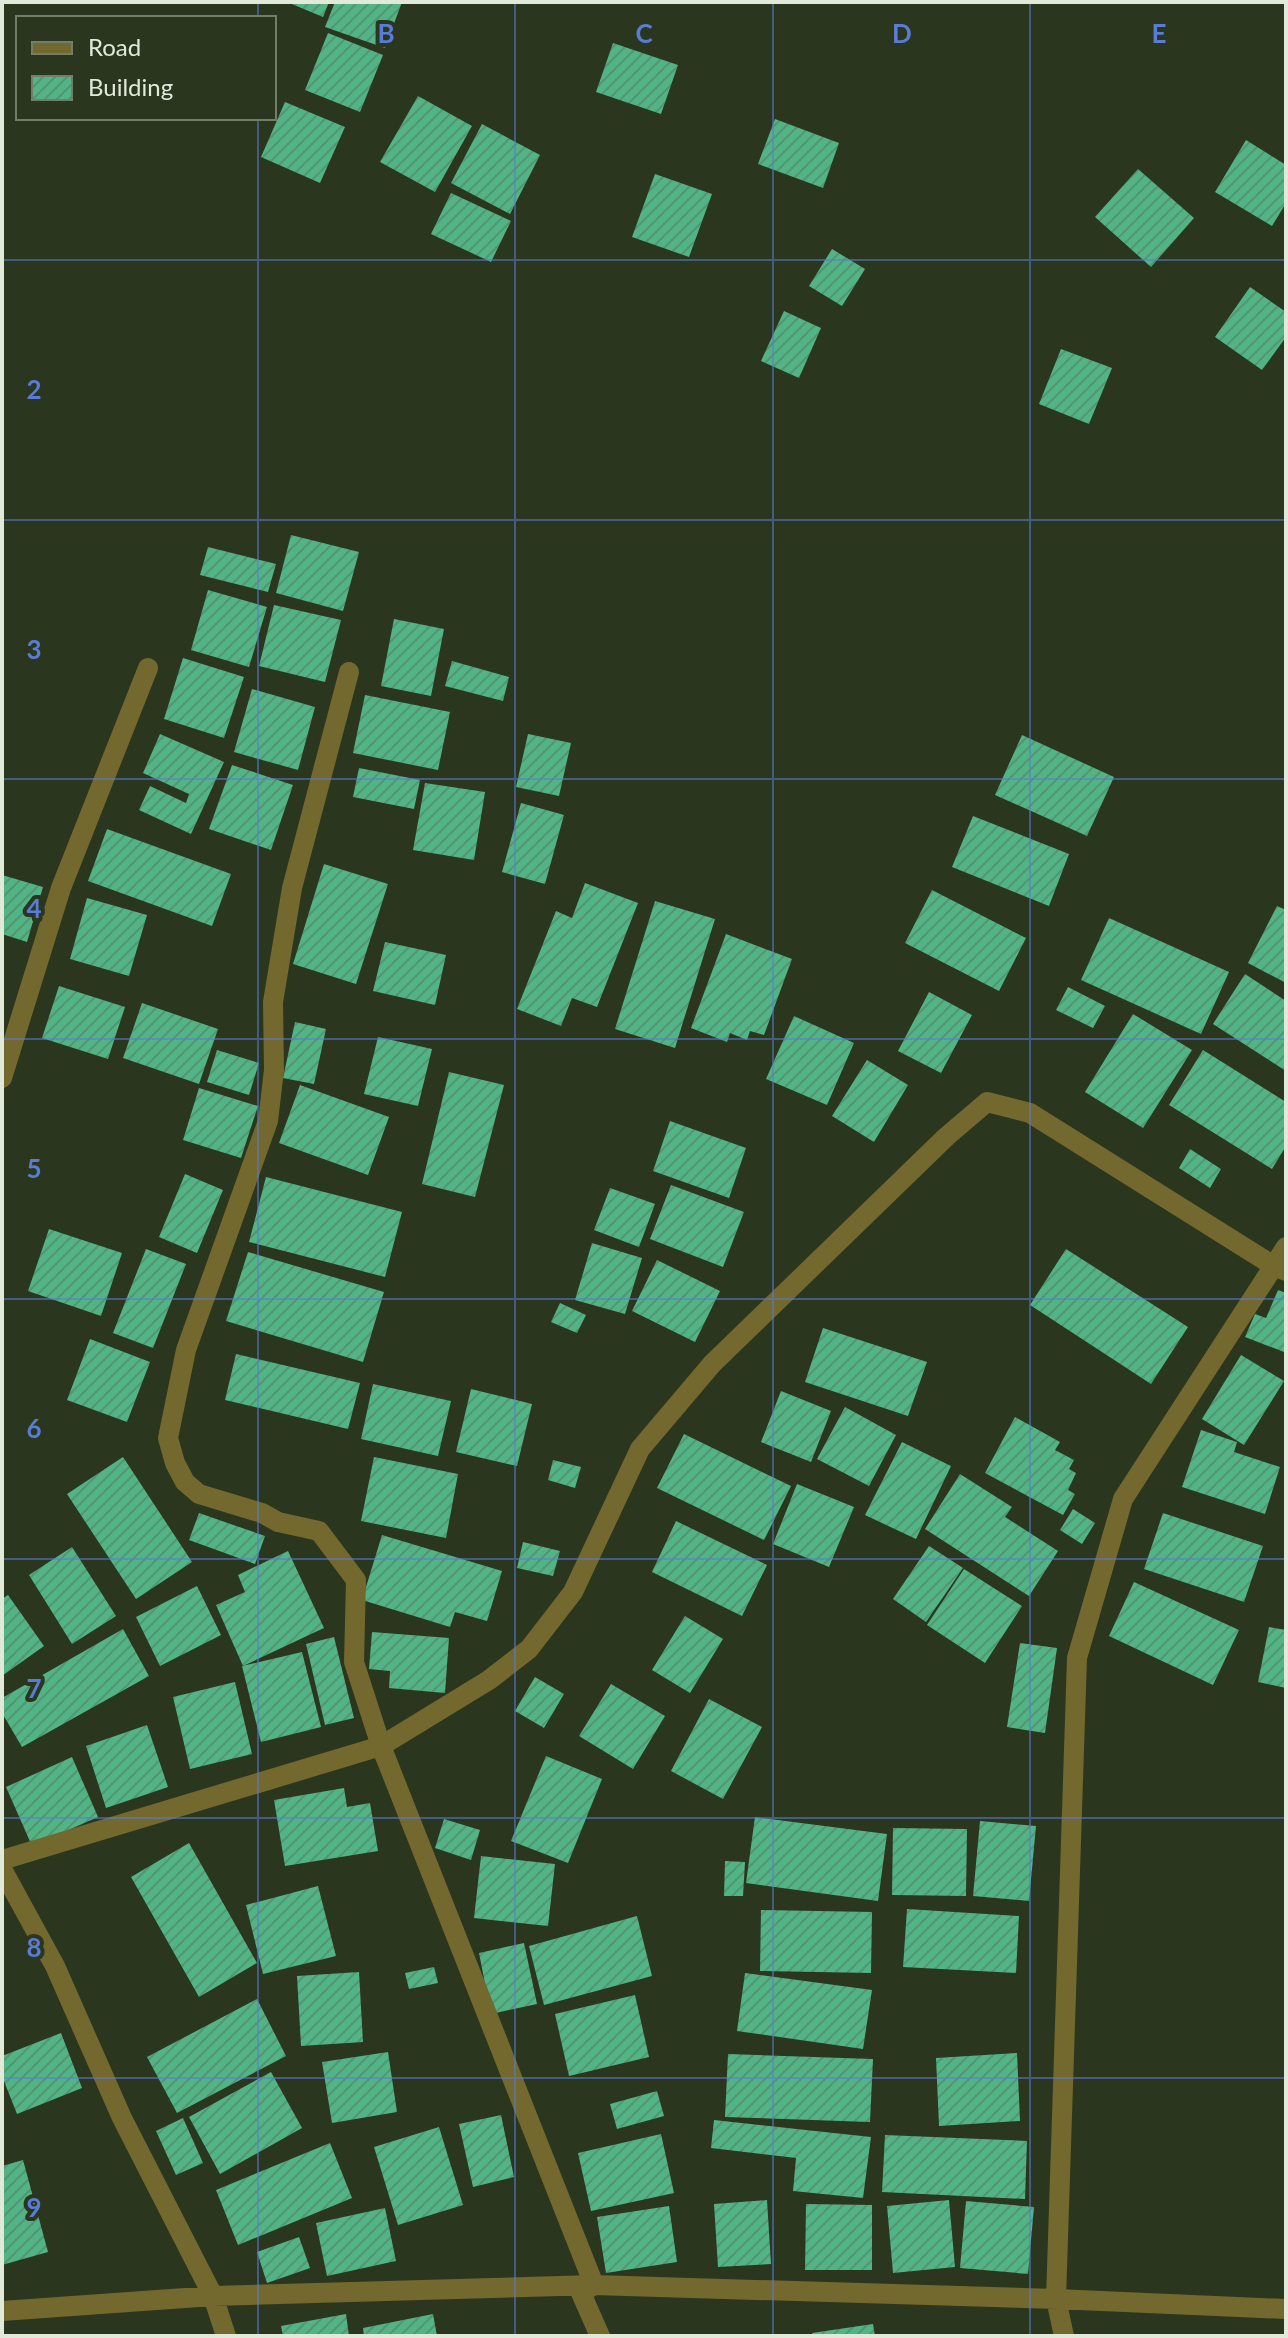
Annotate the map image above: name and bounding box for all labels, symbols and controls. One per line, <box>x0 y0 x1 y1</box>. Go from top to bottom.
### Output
legend <box>16 16 276 120</box>
text: B <box>377 17 395 49</box>
text: C <box>635 17 653 49</box>
text: D <box>892 17 912 49</box>
text: E <box>1152 17 1166 49</box>
text: Road <box>88 32 141 61</box>
text: Building <box>88 72 173 101</box>
text: 2 <box>26 373 42 405</box>
text: 3 <box>26 633 42 665</box>
text: 4 <box>26 892 42 924</box>
text: 5 <box>26 1152 42 1184</box>
text: 6 <box>26 1412 42 1444</box>
text: 7 <box>26 1672 42 1704</box>
text: 8 <box>26 1931 42 1963</box>
text: 9 <box>26 2191 42 2223</box>

